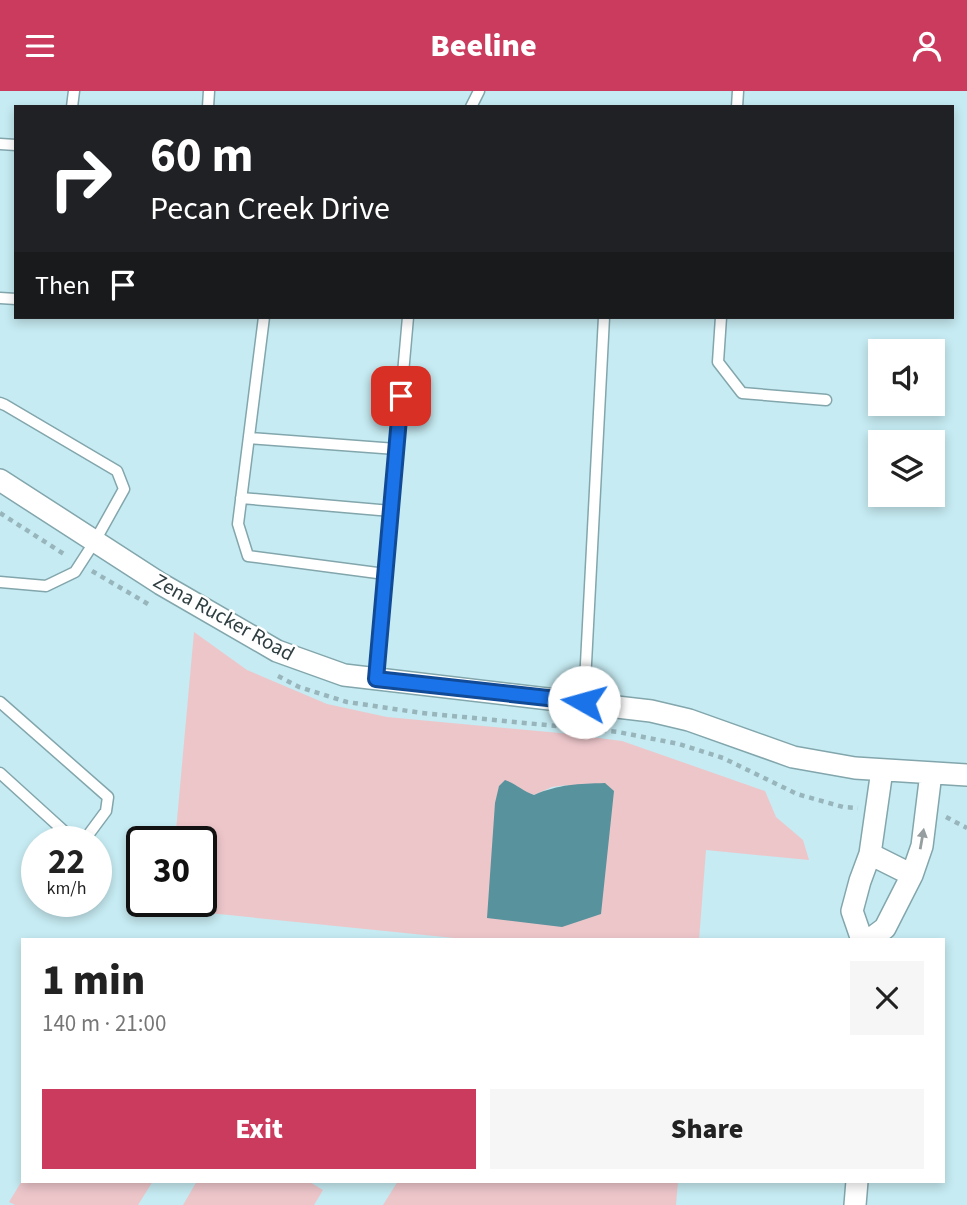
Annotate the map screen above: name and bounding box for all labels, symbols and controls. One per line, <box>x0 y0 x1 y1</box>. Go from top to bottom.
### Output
text: Beeline <box>430 23 537 69</box>
icon: menu <box>21 27 59 65</box>
icon: person <box>908 27 946 65</box>
text: 60 m <box>150 121 254 191</box>
icon: right <box>35 133 126 224</box>
text: Pecan Creek Drive <box>150 186 390 232</box>
icon: arrive <box>104 266 142 304</box>
text: Then <box>35 267 90 304</box>
map controls <box>868 339 945 507</box>
button: sound <box>868 339 945 416</box>
pin <box>371 366 431 426</box>
icon: arrive <box>382 377 420 415</box>
button: layers <box>868 430 945 507</box>
street label: Zena Rucker Road <box>148 566 300 668</box>
position arrow <box>547 665 621 739</box>
speed limit sign: 30 <box>126 826 217 917</box>
one-way arrow <box>917 828 928 850</box>
text: 22 <box>48 837 85 887</box>
text: km/h <box>47 876 86 901</box>
text: 1 min <box>42 951 145 1011</box>
button: close <box>850 961 924 1035</box>
text: 140 m · 21:00 <box>42 1007 166 1040</box>
button: Exit <box>42 1089 476 1169</box>
button: Share <box>490 1089 924 1169</box>

